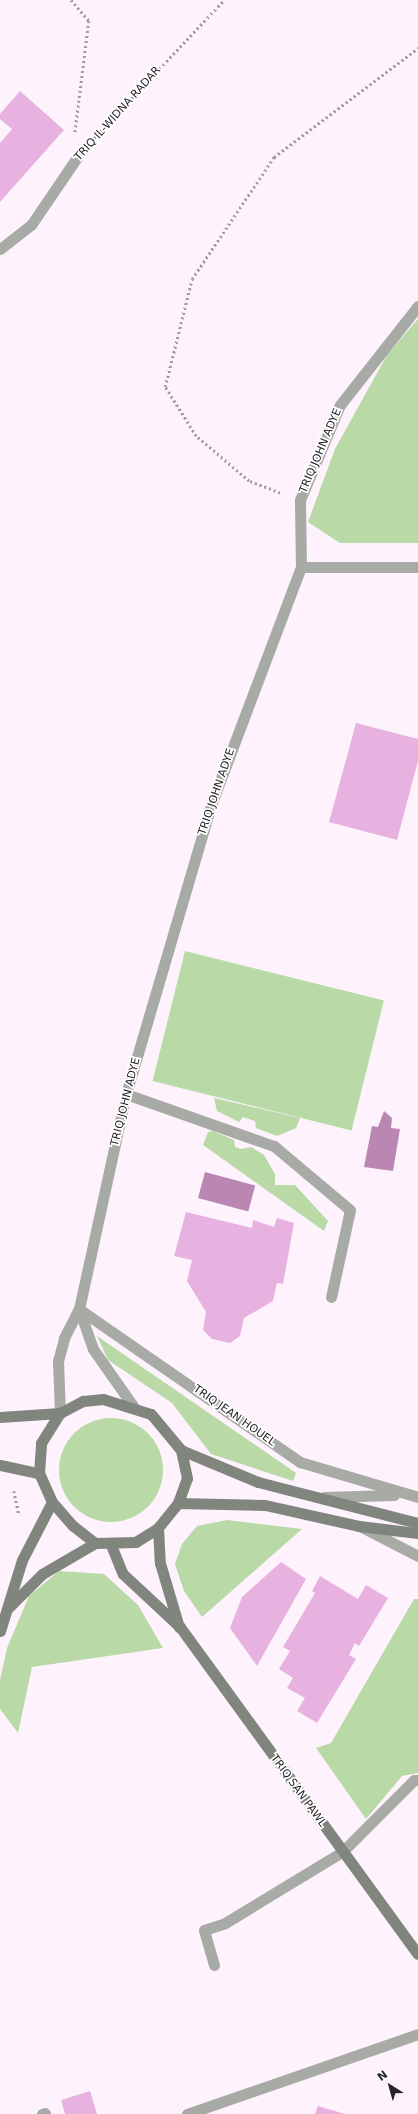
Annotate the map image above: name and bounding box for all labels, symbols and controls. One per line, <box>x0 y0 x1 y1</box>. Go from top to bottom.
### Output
street label: TRIQ IL-WIDNA RADAR <box>72 64 164 164</box>
street label: TRIQ JOHN ADYE <box>297 407 345 495</box>
street label: TRIQ JOHN ADYE <box>196 747 238 837</box>
street label: TRIQ JOHN ADYE <box>109 1056 143 1148</box>
street label: TRIQ JEAN HOUEL <box>190 1383 278 1449</box>
street label: TRIQ SAN PAWL <box>267 1752 329 1830</box>
north arrow <box>370 2066 410 2106</box>
text: N <box>375 2068 390 2084</box>

